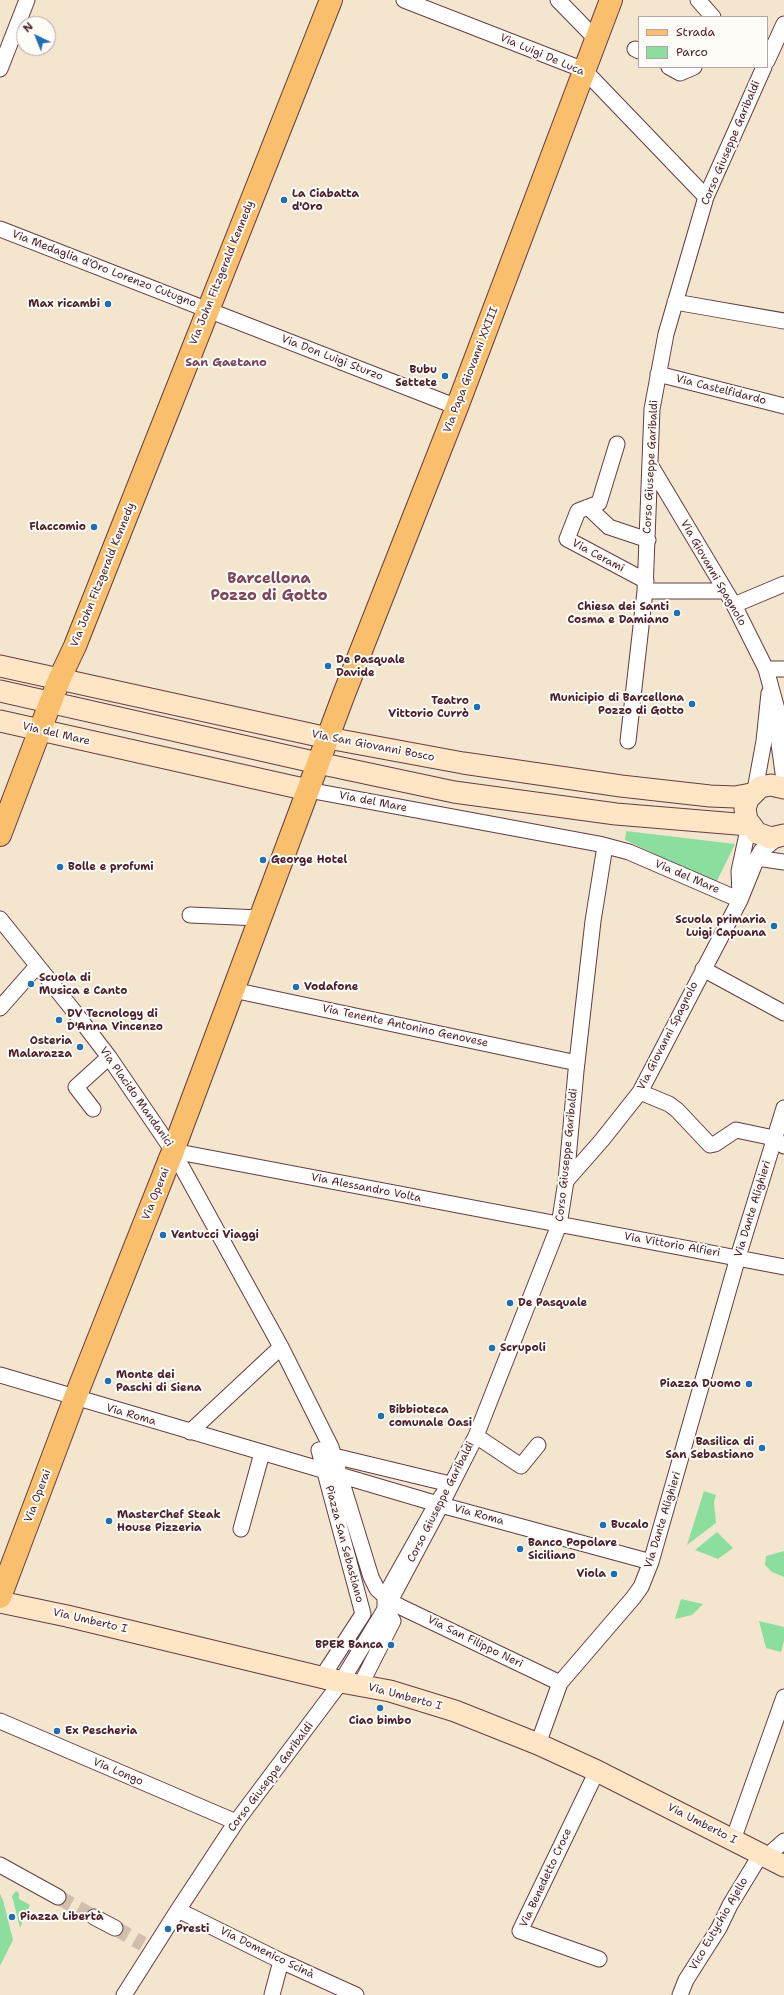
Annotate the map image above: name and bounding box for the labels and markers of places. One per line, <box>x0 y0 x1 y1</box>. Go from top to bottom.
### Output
place label: La Ciabatta d'Oro <box>292 187 359 213</box>
marker: La Ciabatta d'Oro <box>279 195 289 205</box>
place label: Max ricambi <box>28 297 100 311</box>
marker: Max ricambi <box>103 299 113 309</box>
place label: Bubu Settete <box>395 363 437 389</box>
marker: Bubu Settete <box>440 371 450 381</box>
place label: Flaccomio <box>29 520 86 534</box>
marker: Flaccomio <box>89 522 99 532</box>
place label: Chiesa dei Santi Cosma e Damiano <box>568 600 669 626</box>
marker: Chiesa dei Santi Cosma e Damiano <box>672 608 682 618</box>
place label: De Pasquale Davide <box>336 653 405 679</box>
marker: De Pasquale Davide <box>323 661 333 671</box>
place label: Municipio di Barcellona Pozzo di Gotto <box>550 691 684 717</box>
place label: Teatro Vittorio Currò <box>388 694 469 720</box>
marker: Municipio di Barcellona Pozzo di Gotto <box>687 699 697 709</box>
marker: Teatro Vittorio Currò <box>472 702 482 712</box>
place label: George Hotel <box>271 853 347 867</box>
marker: George Hotel <box>258 855 268 865</box>
place label: Bolle e profumi <box>68 860 154 874</box>
marker: Bolle e profumi <box>55 862 65 872</box>
place label: Scuola primaria Luigi Capuana <box>675 913 766 939</box>
marker: Scuola primaria Luigi Capuana <box>769 921 779 931</box>
place label: Scuola di Musica e Canto <box>39 971 127 997</box>
marker: Scuola di Musica e Canto <box>26 979 36 989</box>
place label: Vodafone <box>304 980 358 994</box>
marker: Vodafone <box>291 982 301 992</box>
place label: DV Tecnology di D'Anna Vincenzo <box>67 1007 163 1033</box>
marker: DV Tecnology di D'Anna Vincenzo <box>54 1015 64 1025</box>
place label: Osteria Malarazza <box>8 1034 72 1060</box>
marker: Osteria Malarazza <box>75 1042 85 1052</box>
place label: Ventucci Viaggi <box>171 1228 259 1242</box>
marker: Ventucci Viaggi <box>158 1230 168 1240</box>
place label: De Pasquale <box>518 1296 587 1310</box>
marker: De Pasquale <box>505 1298 515 1308</box>
place label: Scrupoli <box>500 1341 546 1355</box>
marker: Scrupoli <box>487 1343 497 1353</box>
place label: Monte dei Paschi di Siena <box>116 1368 201 1394</box>
marker: Monte dei Paschi di Siena <box>103 1376 113 1386</box>
place label: Piazza Duomo <box>660 1377 741 1391</box>
marker: Piazza Duomo <box>744 1379 754 1389</box>
place label: Bibbioteca comunale Oasi <box>389 1403 472 1429</box>
marker: Bibbioteca comunale Oasi <box>376 1411 386 1421</box>
place label: Basilica di San Sebastiano <box>666 1435 754 1461</box>
marker: Basilica di San Sebastiano <box>757 1443 767 1453</box>
place label: MasterChef Steak House Pizzeria <box>117 1508 221 1534</box>
marker: MasterChef Steak House Pizzeria <box>104 1516 114 1526</box>
place label: Bucalo <box>611 1518 649 1532</box>
marker: Bucalo <box>598 1520 608 1530</box>
place label: Banco Popolare Siciliano <box>528 1536 617 1562</box>
marker: Banco Popolare Siciliano <box>515 1544 525 1554</box>
place label: Viola <box>576 1567 606 1581</box>
marker: Viola <box>609 1569 619 1579</box>
place label: BPER Banca <box>315 1638 383 1652</box>
marker: BPER Banca <box>386 1640 396 1650</box>
marker: Ciao bimbo <box>375 1703 385 1713</box>
place label: Ciao bimbo <box>349 1714 411 1728</box>
place label: Ex Pescheria <box>65 1724 137 1738</box>
marker: Ex Pescheria <box>52 1726 62 1736</box>
place label: Piazza Libertà <box>20 1910 103 1924</box>
marker: Piazza Libertà <box>7 1912 17 1922</box>
place label: Presti <box>176 1922 209 1936</box>
marker: Presti <box>163 1924 173 1934</box>

